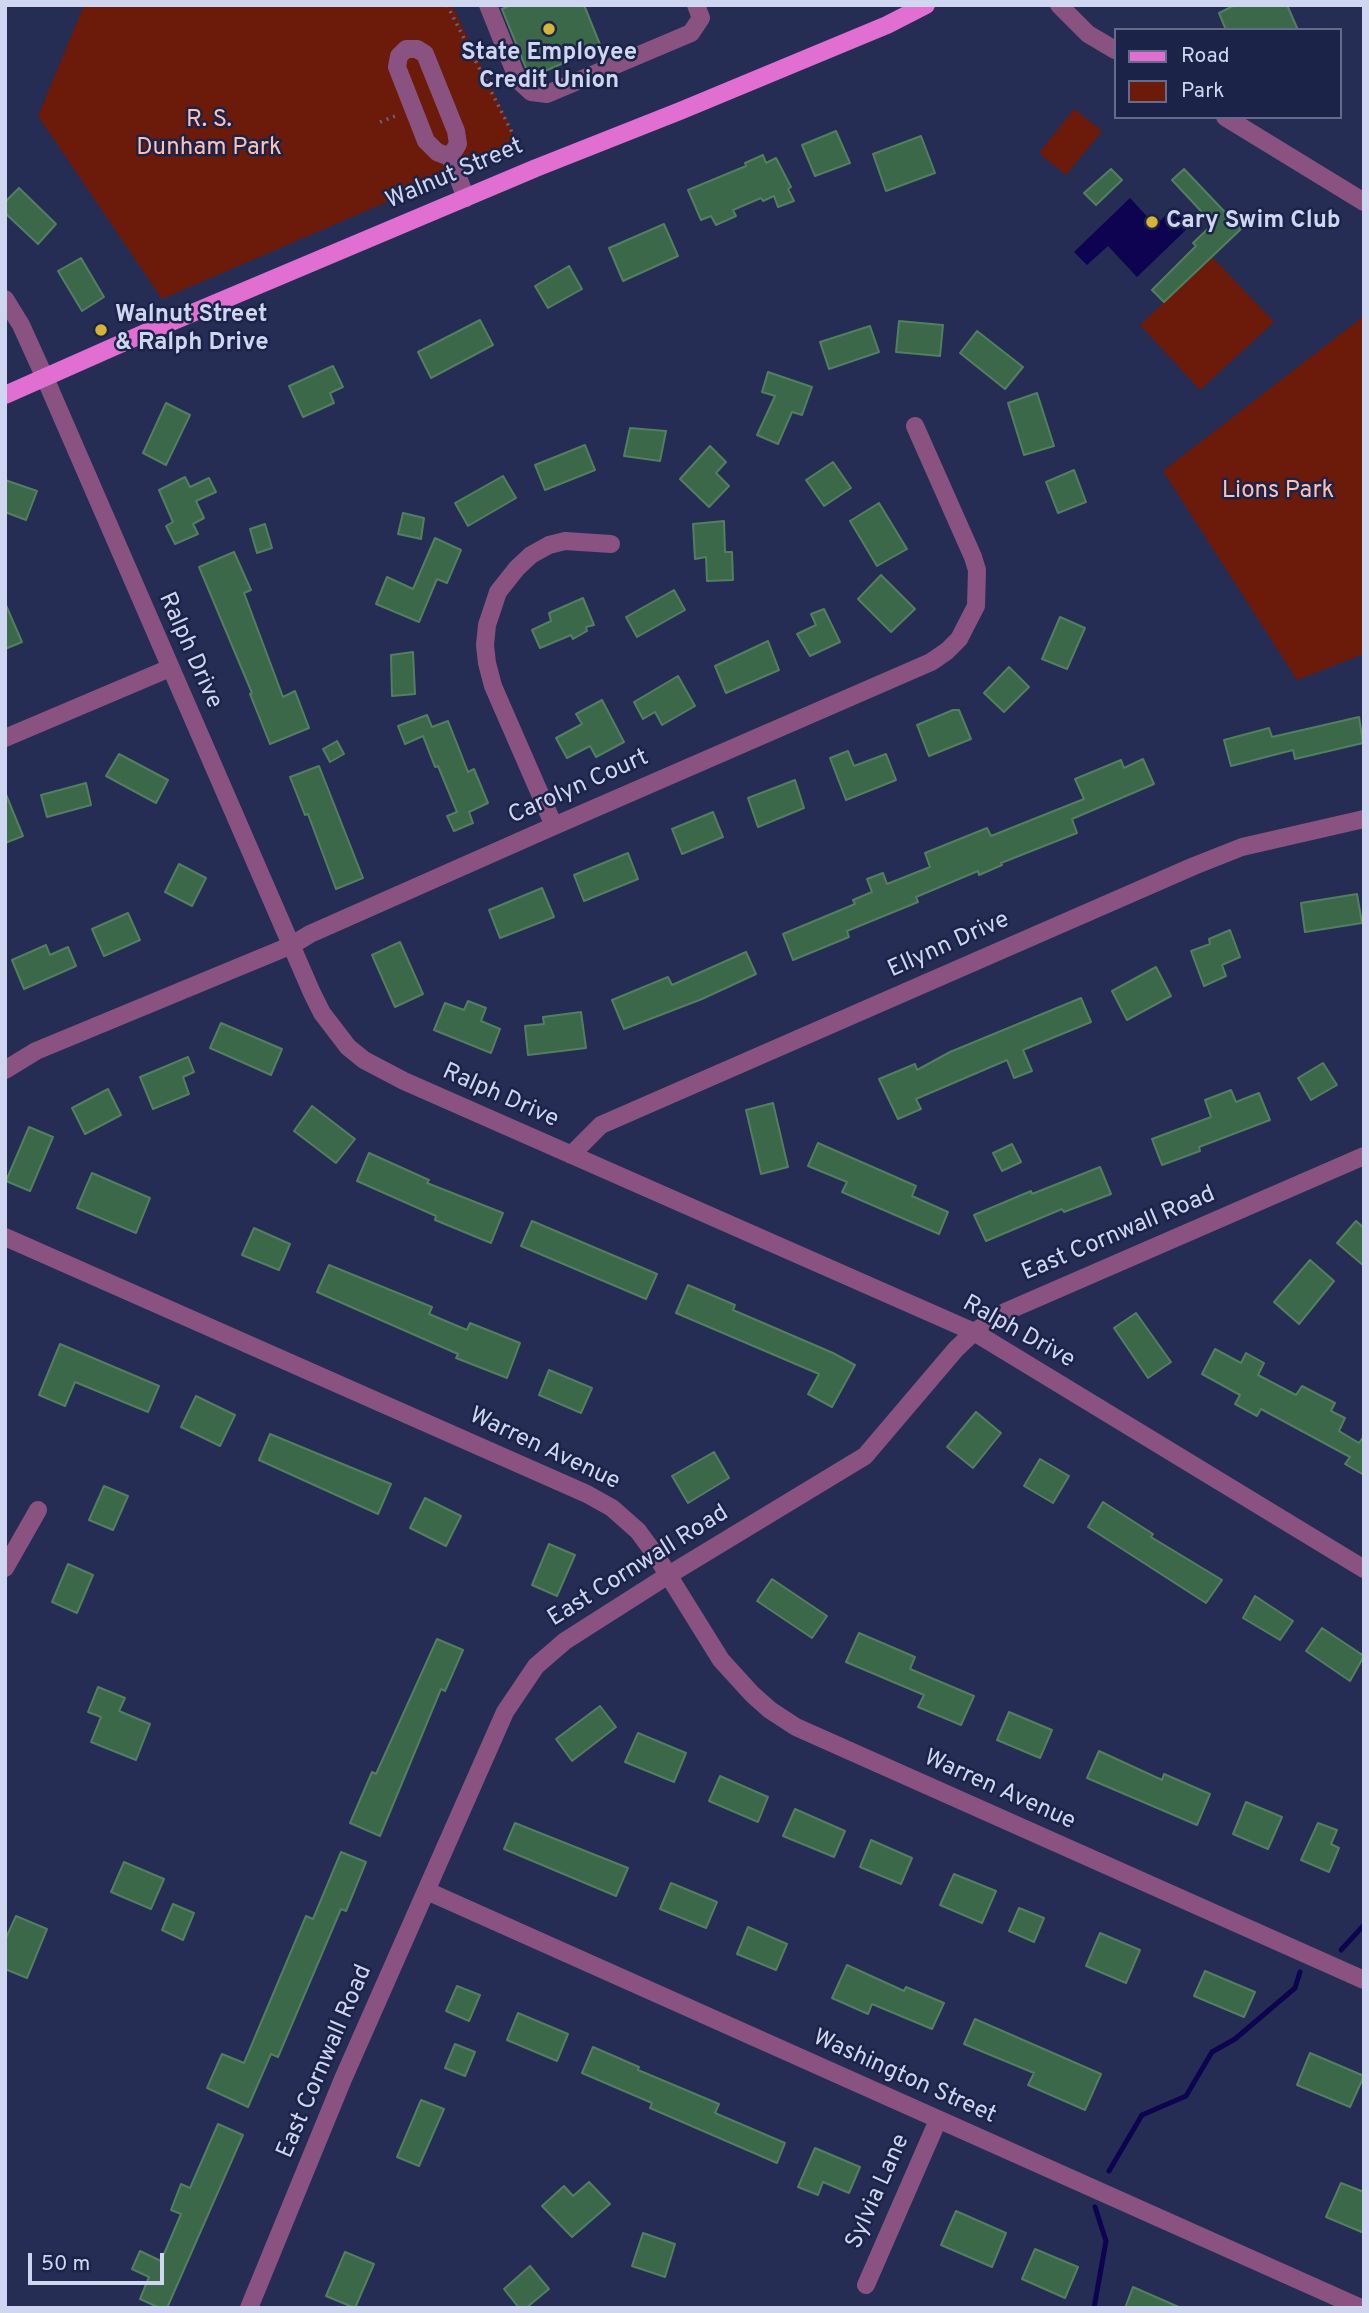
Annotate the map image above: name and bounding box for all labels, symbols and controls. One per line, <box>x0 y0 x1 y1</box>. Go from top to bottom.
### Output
marker: State Employee Credit Union <box>541 21 557 37</box>
legend <box>1114 28 1341 119</box>
place label: State Employee Credit Union <box>461 40 637 96</box>
text: Road <box>1181 43 1230 70</box>
text: Park <box>1181 78 1224 105</box>
park label: R. S. Dunham Park <box>136 107 282 163</box>
street label: Walnut Street <box>382 133 528 217</box>
place label: Cary Swim Club <box>1166 208 1341 236</box>
marker: Cary Swim Club <box>1144 214 1160 230</box>
place label: Walnut Street & Ralph Drive <box>115 302 269 358</box>
marker: Walnut Street & Ralph Drive <box>93 322 109 338</box>
park label: Lions Park <box>1222 478 1334 506</box>
street label: Ralph Drive <box>151 588 227 714</box>
street label: Carolyn Court <box>504 744 654 832</box>
street label: Ellynn Drive <box>884 906 1014 986</box>
street label: Ralph Drive <box>437 1059 563 1135</box>
street label: East Cornwall Road <box>1018 1181 1220 1289</box>
street label: Ralph Drive <box>957 1290 1079 1376</box>
street label: Warren Avenue <box>464 1403 624 1497</box>
street label: East Cornwall Road <box>543 1500 735 1634</box>
street label: Warren Avenue <box>919 1745 1079 1837</box>
street label: East Cornwall Road <box>272 1961 380 2163</box>
street label: Washington Street <box>808 2025 1000 2131</box>
street label: Sylvia Lane <box>841 2130 917 2254</box>
scale bar <box>32 2240 168 2284</box>
text: 50 m <box>41 2251 90 2278</box>

